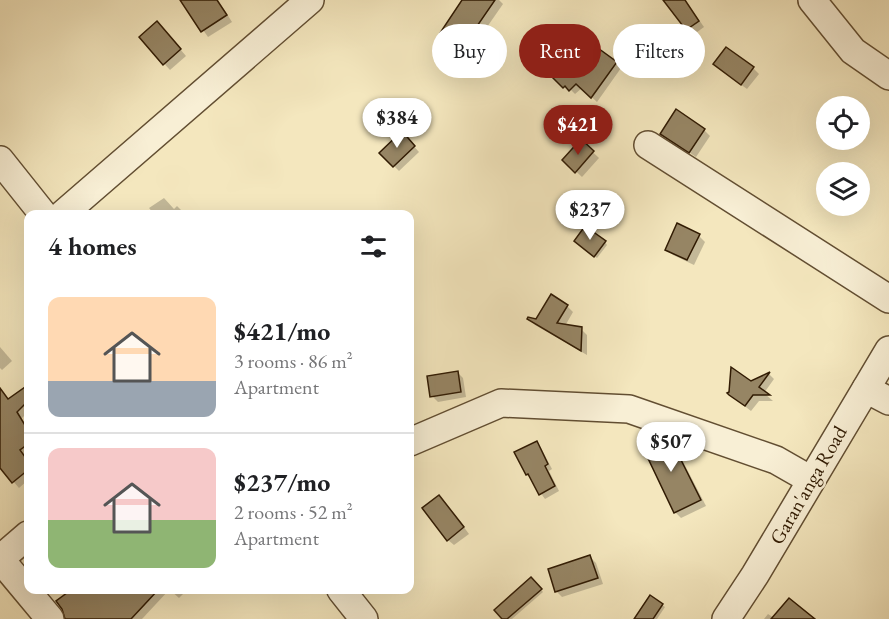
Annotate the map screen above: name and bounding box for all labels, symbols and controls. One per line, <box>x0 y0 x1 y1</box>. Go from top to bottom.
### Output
chip: Buy <box>432 24 507 78</box>
chip: Rent <box>519 24 601 78</box>
chip: Filters <box>613 24 705 78</box>
map controls <box>816 96 870 216</box>
button: locate <box>816 96 870 150</box>
pin: $384 <box>361 98 433 149</box>
text: $384 <box>377 104 417 130</box>
pin: $421 <box>542 105 614 156</box>
text: $421 <box>558 111 598 137</box>
button: layers <box>816 162 870 216</box>
pin: $237 <box>554 190 626 241</box>
text: $237 <box>570 196 610 222</box>
text: 4 homes <box>48 229 137 263</box>
icon: filters <box>357 230 390 263</box>
text: $421/mo <box>234 314 330 348</box>
icon: home <box>96 321 168 393</box>
text: 3 rooms · 86 m² <box>234 348 353 374</box>
text: Apartment <box>234 374 319 400</box>
street label: Garan'anga Road <box>764 420 853 549</box>
pin: $507 <box>635 422 707 473</box>
text: $507 <box>651 428 691 454</box>
text: $237/mo <box>234 465 330 499</box>
icon: home <box>96 472 168 544</box>
text: 2 rooms · 52 m² <box>234 499 353 525</box>
text: Apartment <box>234 525 319 551</box>

